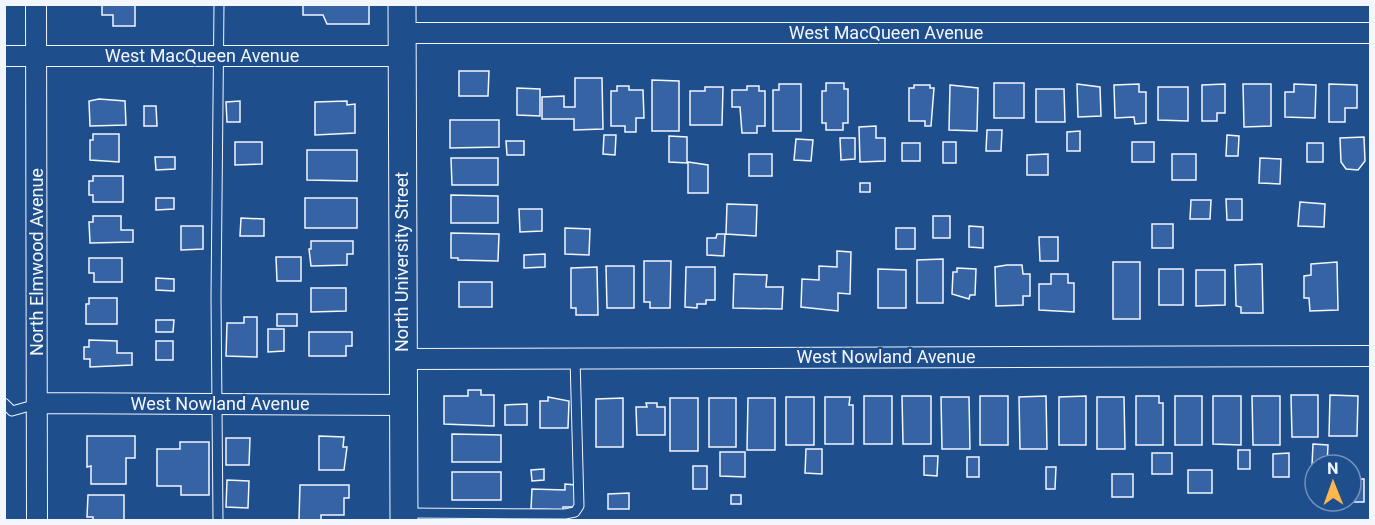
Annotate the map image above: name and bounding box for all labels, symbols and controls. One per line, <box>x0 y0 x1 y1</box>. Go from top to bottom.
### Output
street label: West MacQueen Avenue <box>789 22 983 43</box>
street label: West MacQueen Avenue <box>105 45 299 66</box>
street label: North Elmwood Avenue <box>26 168 47 356</box>
street label: North University Street <box>391 172 412 352</box>
street label: West Nowland Avenue <box>796 346 976 367</box>
street label: West Nowland Avenue <box>130 393 310 414</box>
north arrow <box>1303 453 1363 513</box>
text: N <box>1327 459 1339 478</box>

